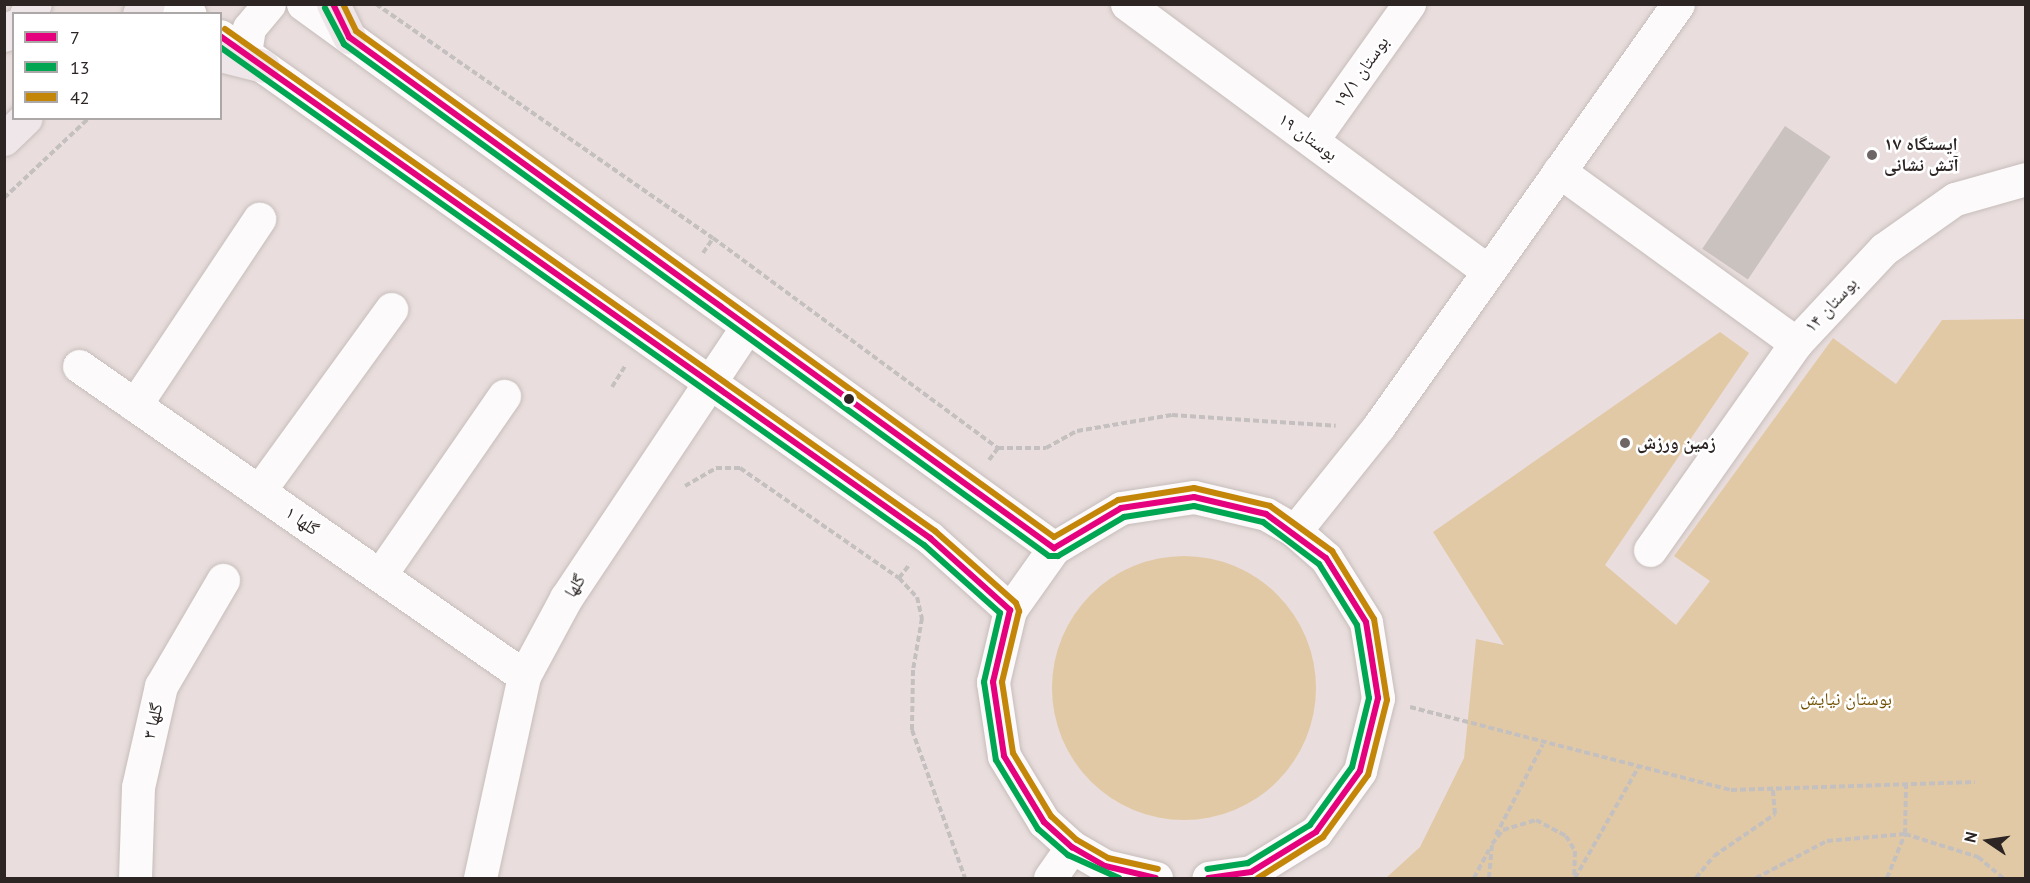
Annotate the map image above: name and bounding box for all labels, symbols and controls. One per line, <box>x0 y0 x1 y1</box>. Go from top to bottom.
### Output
legend <box>12 12 222 120</box>
text: 7 <box>70 26 80 49</box>
street label: بوستان ۱۹/۱ <box>1329 32 1393 112</box>
text: 13 <box>70 56 90 79</box>
text: 42 <box>70 86 90 109</box>
street label: بوستان ۱۹ <box>1274 108 1342 166</box>
place label: ایستگاه ۱۷ آتش نشانی <box>1884 134 1959 176</box>
marker: ایستگاه ۱۷ آتش نشانی <box>1865 148 1879 162</box>
street label: بوستان ۱۴ <box>1800 273 1862 337</box>
unlabelled marker <box>843 393 855 405</box>
place label: زمین ورزش <box>1637 432 1716 454</box>
marker: زمین ورزش <box>1618 436 1632 450</box>
street label: گلها ۱ <box>281 502 323 540</box>
street label: گلها <box>560 570 590 602</box>
park label: بوستان نیایش <box>1800 688 1892 710</box>
street label: گلها ۳ <box>138 701 168 741</box>
north arrow <box>1958 811 2018 871</box>
text: N <box>1960 830 1981 844</box>

